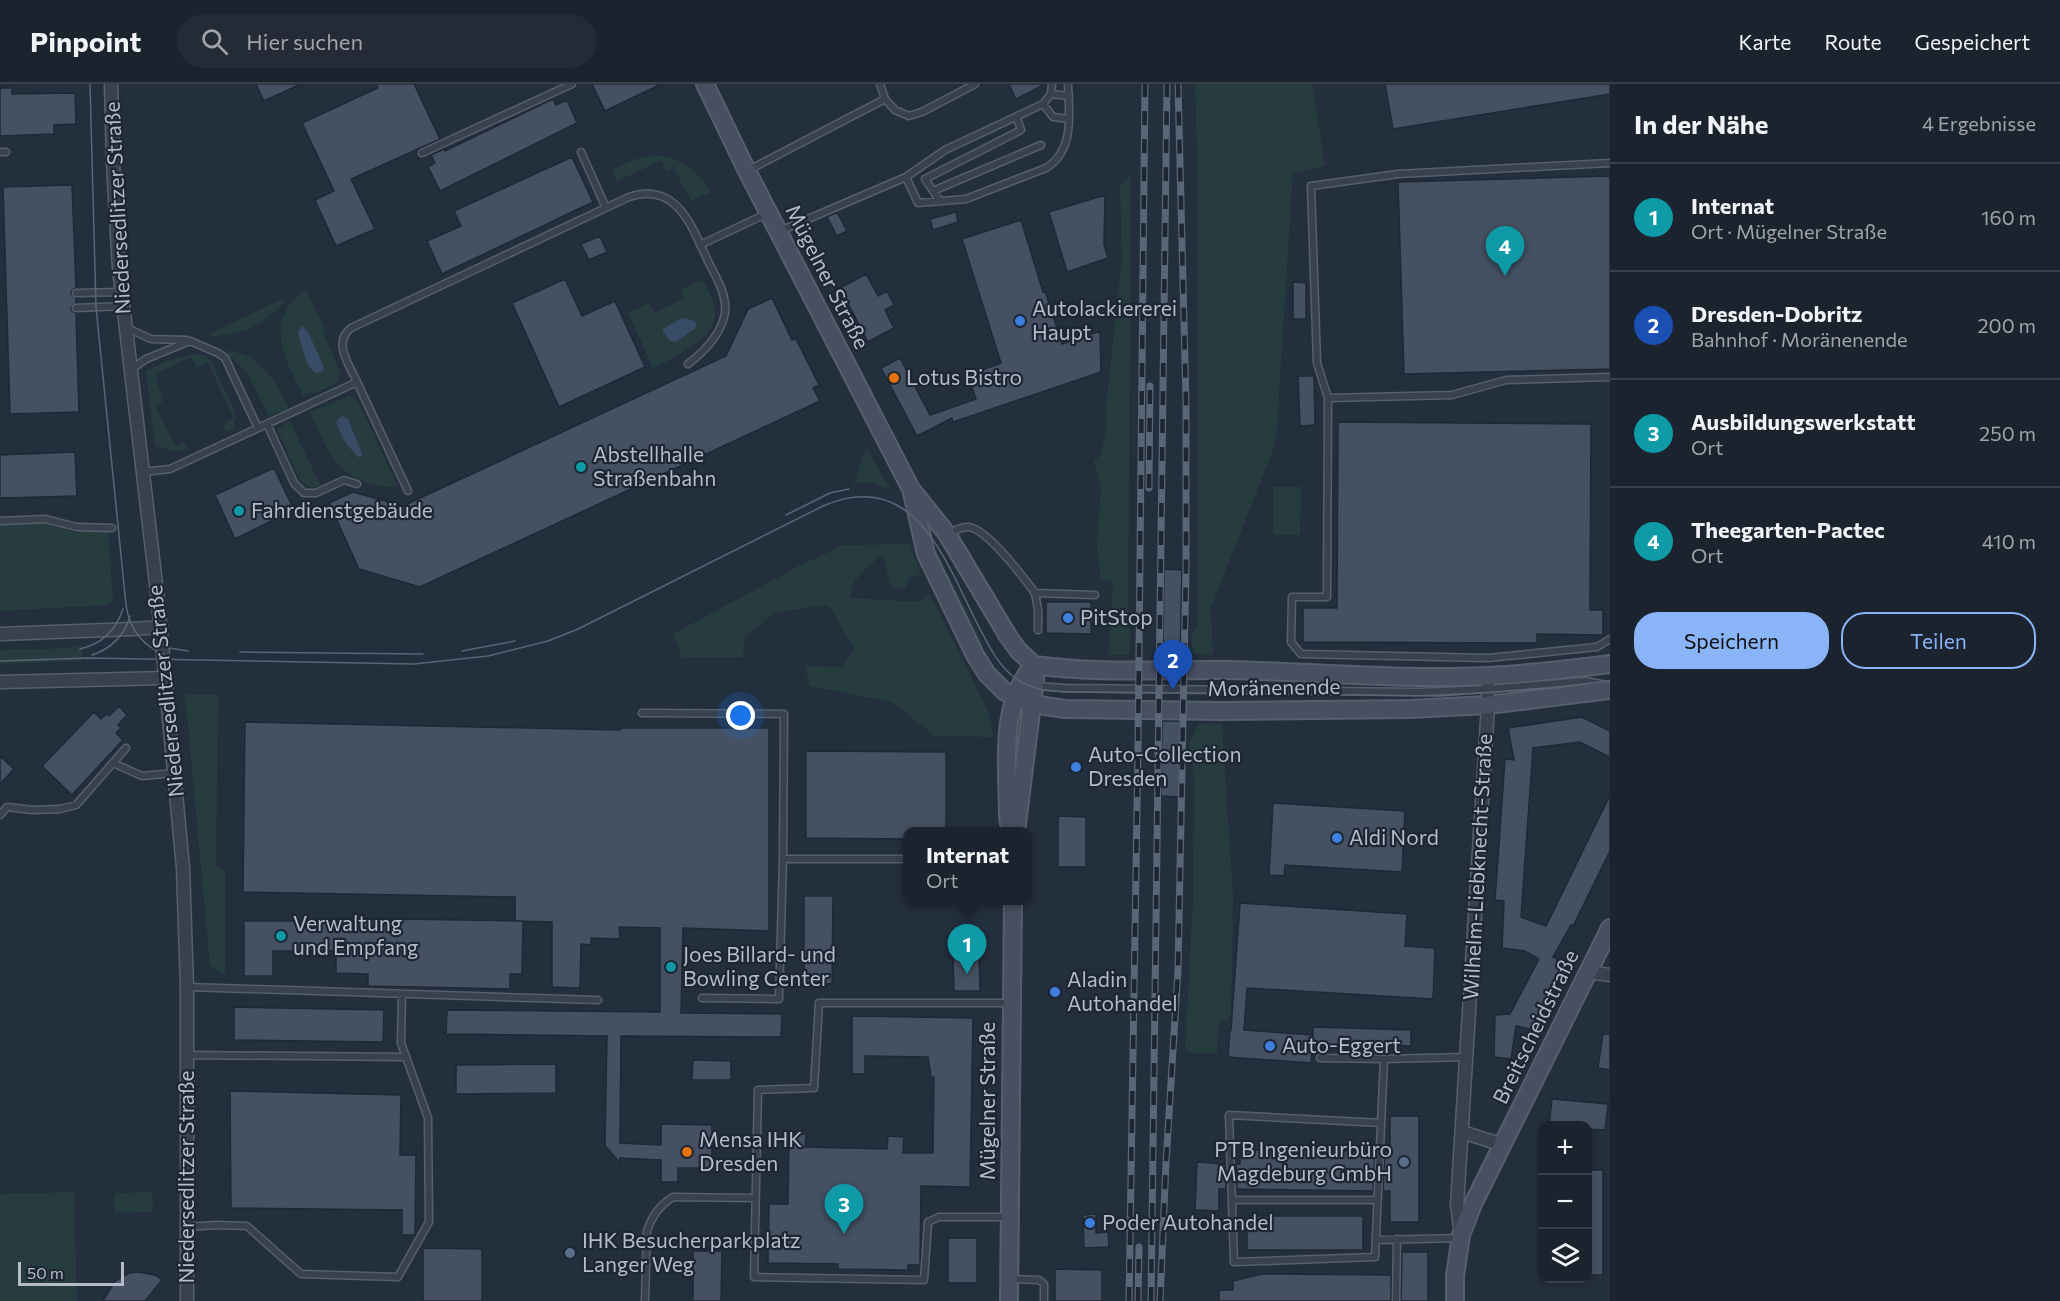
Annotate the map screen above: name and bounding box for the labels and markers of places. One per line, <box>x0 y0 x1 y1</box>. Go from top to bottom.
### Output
pin: 4 <box>1486 226 1524 276</box>
place label: Autolackiererei Haupt <box>1032 295 1177 344</box>
marker: Autolackiererei Haupt <box>1013 314 1027 328</box>
place label: Lotus Bistro <box>906 364 1022 389</box>
marker: Lotus Bistro <box>887 371 901 385</box>
place label: Abstellhalle Straßenbahn <box>593 441 716 490</box>
marker: Abstellhalle Straßenbahn <box>574 460 588 474</box>
place label: Fahrdienstgebäude <box>251 497 433 522</box>
marker: Fahrdienstgebäude <box>232 504 246 518</box>
place label: PitStop <box>1080 604 1153 629</box>
marker: PitStop <box>1061 611 1075 625</box>
pin: 2 <box>1154 640 1192 690</box>
place label: Auto-Collection Dresden <box>1088 741 1242 790</box>
marker: Auto-Collection Dresden <box>1069 760 1083 774</box>
place label: Aldi Nord <box>1349 824 1439 849</box>
marker: Aldi Nord <box>1330 831 1344 845</box>
place label: Verwaltung und Empfang <box>293 910 418 959</box>
pin: 1 <box>948 924 986 974</box>
marker: Verwaltung und Empfang <box>274 929 288 943</box>
place label: Joes Billard- und Bowling Center <box>683 941 836 990</box>
marker: Joes Billard- und Bowling Center <box>664 960 678 974</box>
place label: Aladin Autohandel <box>1067 966 1178 1015</box>
marker: Aladin Autohandel <box>1048 985 1062 999</box>
place label: Auto-Eggert <box>1282 1032 1401 1057</box>
marker: Auto-Eggert <box>1263 1039 1277 1053</box>
place label: Mensa IHK Dresden <box>699 1126 802 1175</box>
place label: PTB Ingenieurbüro Magdeburg GmbH <box>1214 1136 1392 1185</box>
marker: Mensa IHK Dresden <box>680 1145 694 1159</box>
marker: PTB Ingenieurbüro Magdeburg GmbH <box>1397 1155 1411 1169</box>
pin: 3 <box>824 1184 864 1234</box>
place label: Poder Autohandel <box>1102 1209 1274 1234</box>
marker: Poder Autohandel <box>1083 1216 1097 1230</box>
place label: IHK Besucherparkplatz Langer Weg <box>582 1227 800 1276</box>
marker: IHK Besucherparkplatz Langer Weg <box>563 1246 577 1260</box>

